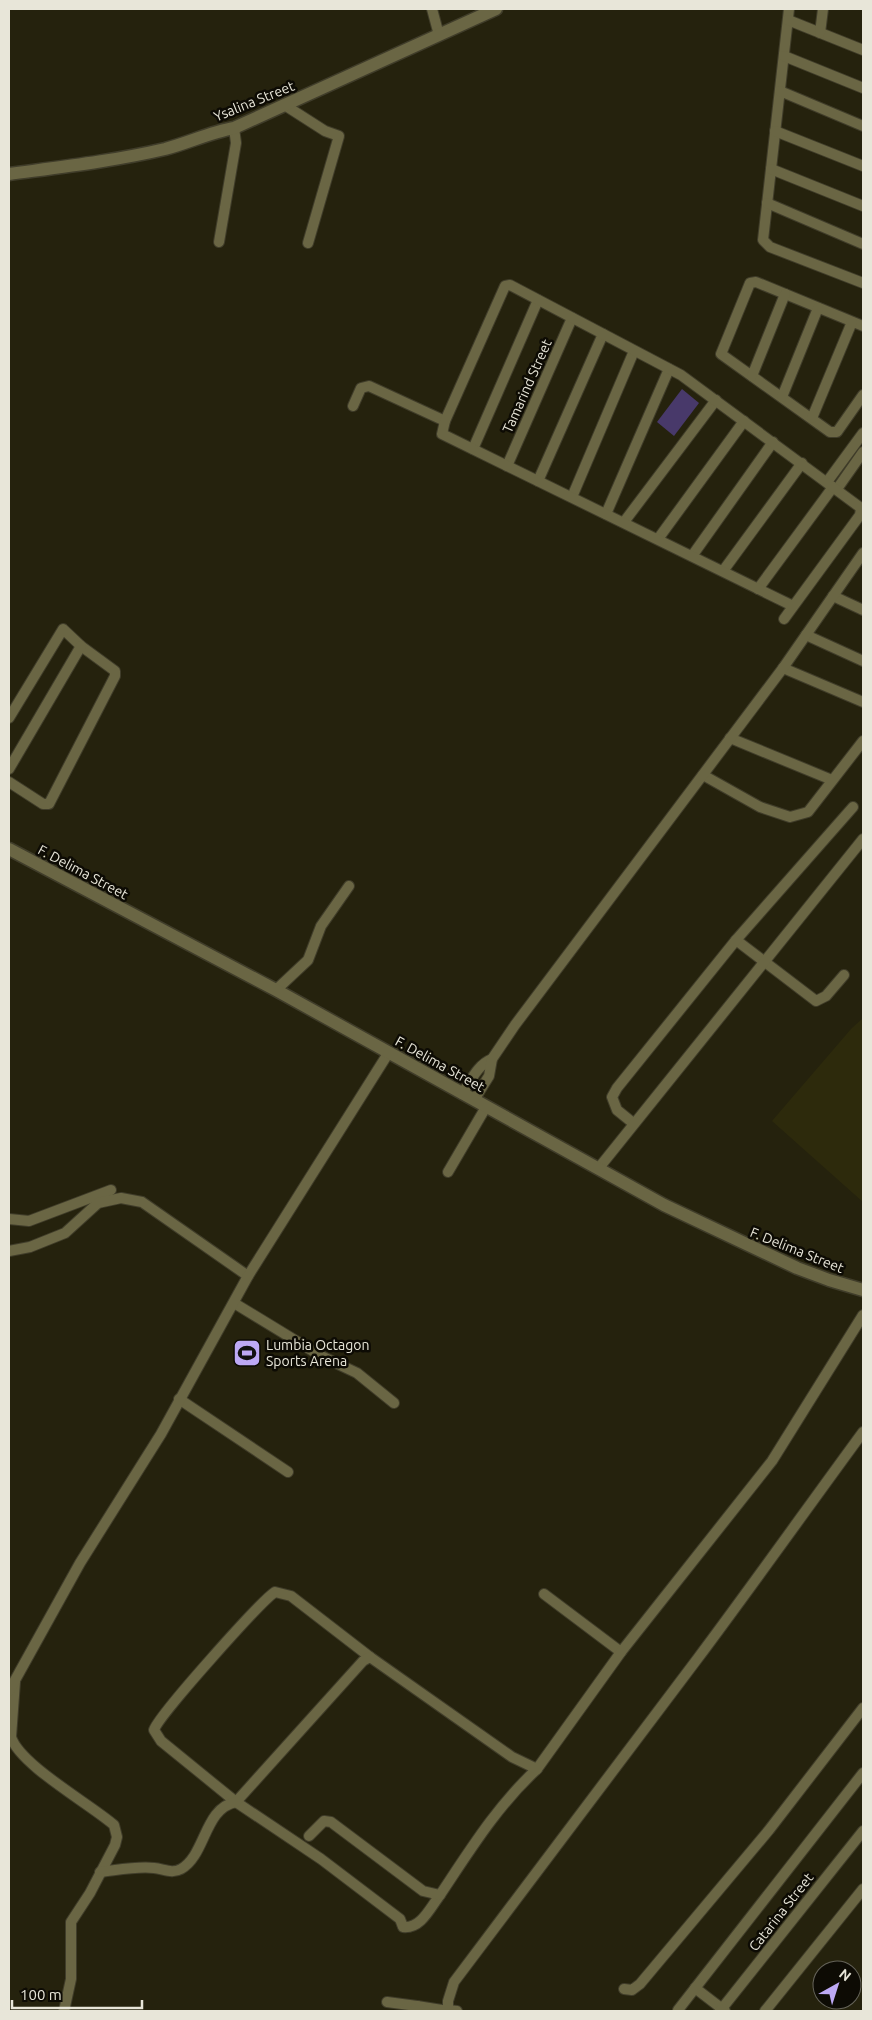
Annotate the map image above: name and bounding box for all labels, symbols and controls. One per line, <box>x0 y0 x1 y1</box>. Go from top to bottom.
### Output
street label: Ysalina Street <box>211 77 297 124</box>
street label: Tamarind Street <box>499 336 555 435</box>
street label: F. Delima Street <box>35 842 131 903</box>
street label: F. Delima Street <box>393 1033 488 1095</box>
street label: F. Delima Street <box>748 1224 847 1276</box>
place label: Lumbia Octagon Sports Arena <box>266 1337 369 1369</box>
sports icon: Lumbia Octagon Sports Arena <box>232 1338 262 1368</box>
street label: Catarina Street <box>746 1869 817 1954</box>
north arrow <box>812 1960 862 2010</box>
text: N <box>836 1965 854 1984</box>
scale bar <box>12 1978 142 2010</box>
text: 100 m <box>20 1986 62 2003</box>

